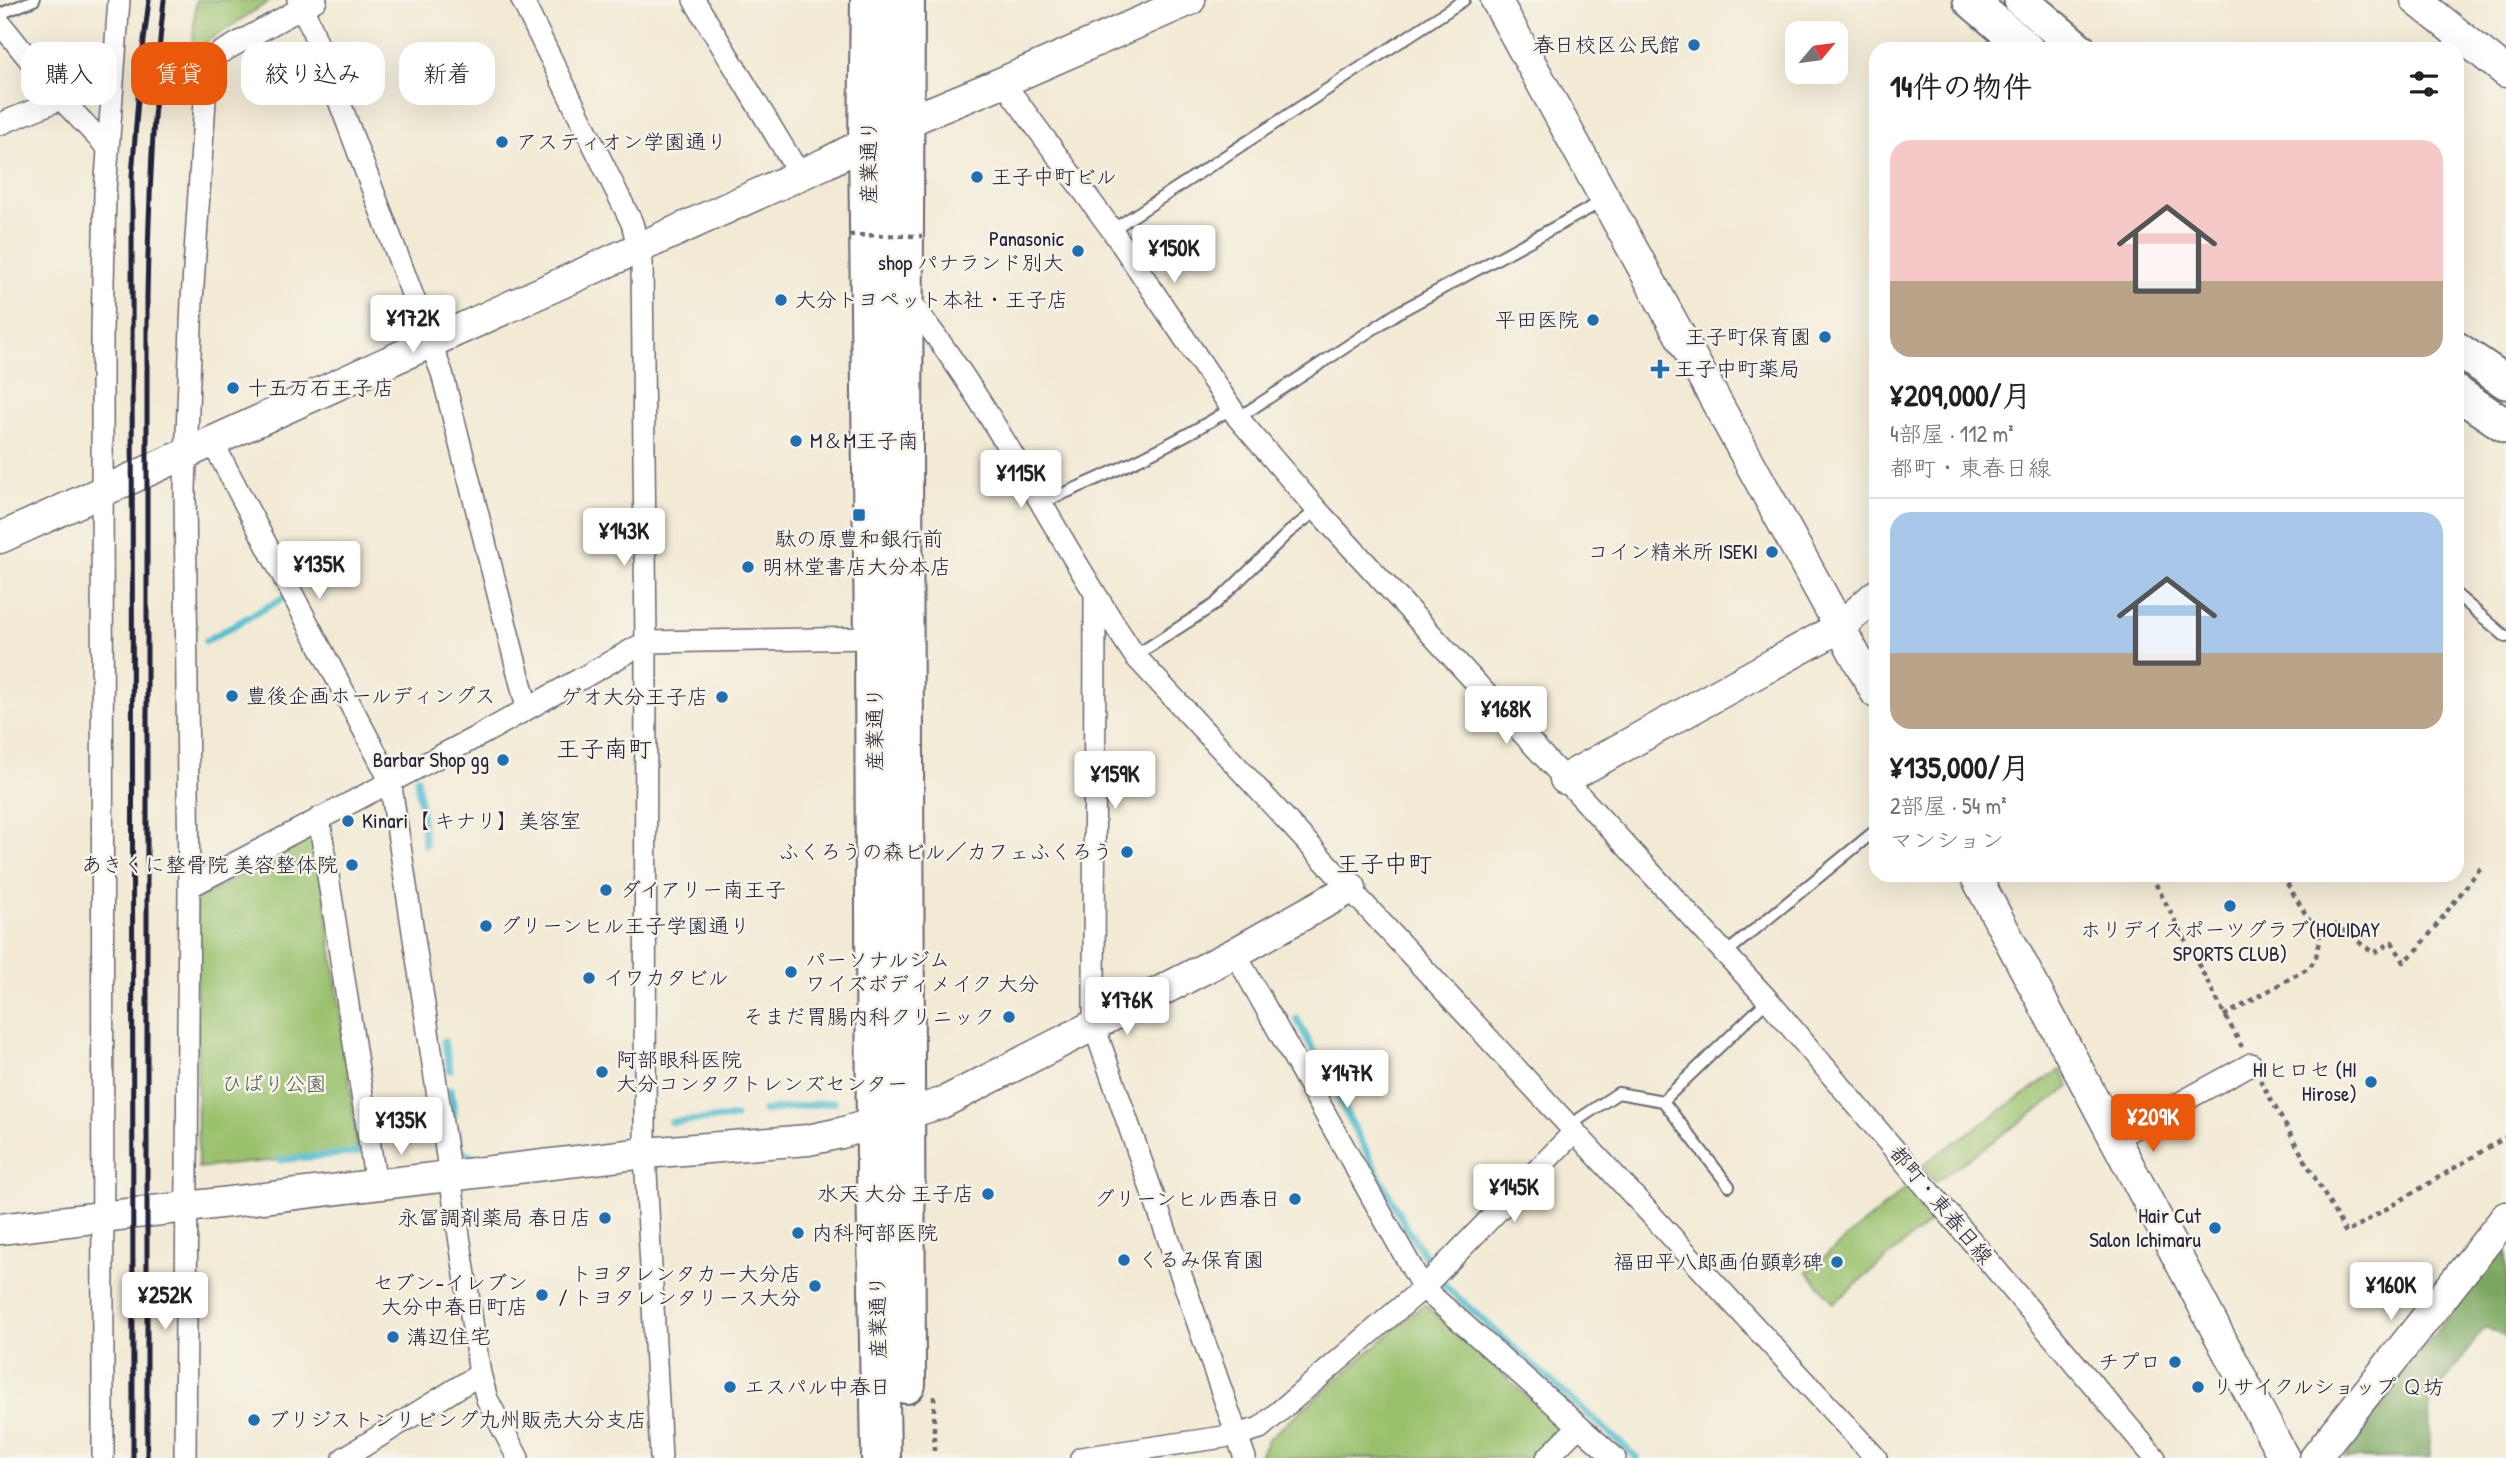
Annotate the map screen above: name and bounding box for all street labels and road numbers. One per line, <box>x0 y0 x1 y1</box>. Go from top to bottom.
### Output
street label: 産業通り <box>854 120 883 204</box>
street label: 産業通り <box>860 687 889 771</box>
street label: 都町・東春日線 <box>1883 1139 2000 1270</box>
street label: 産業通り <box>862 1275 893 1359</box>

